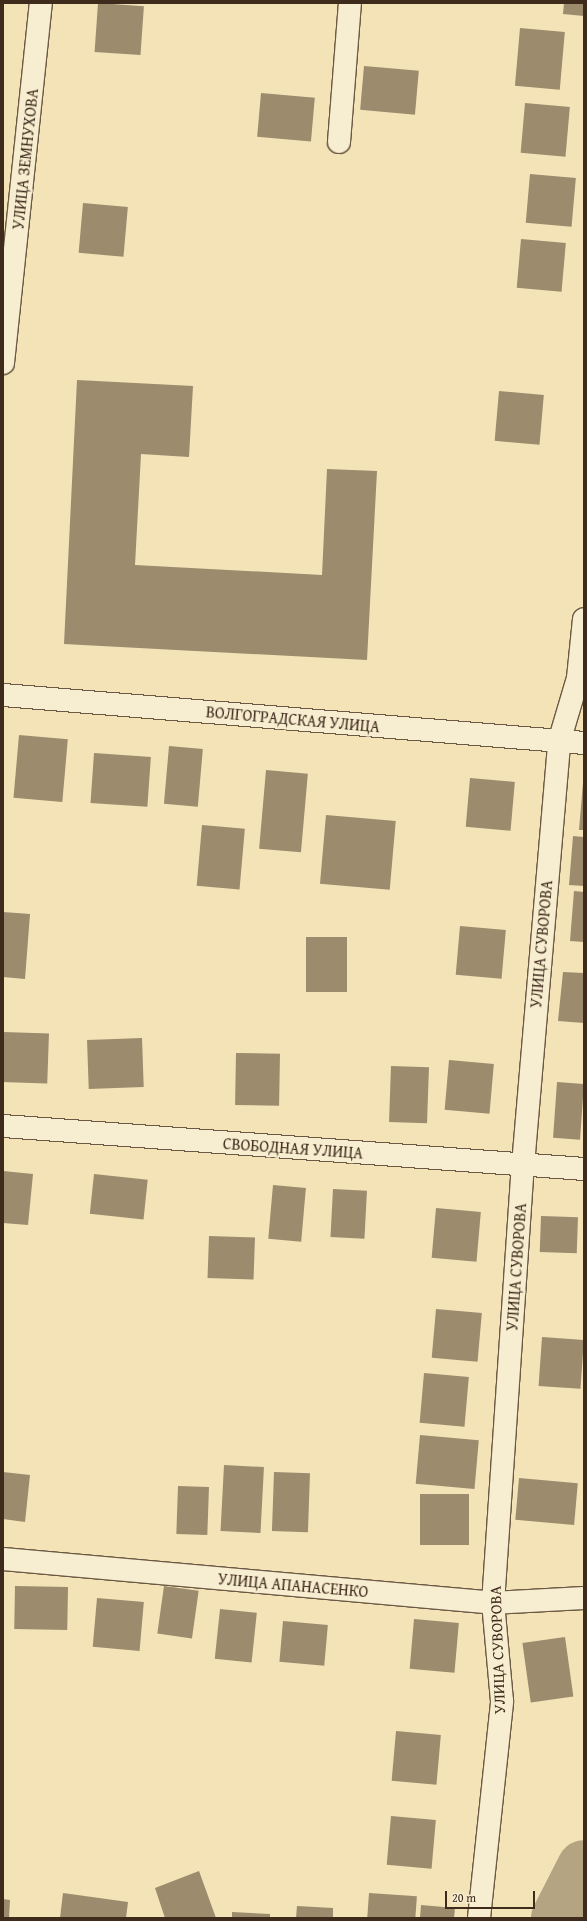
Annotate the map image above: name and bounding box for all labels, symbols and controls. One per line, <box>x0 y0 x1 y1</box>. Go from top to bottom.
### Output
street label: УЛИЦА ЗЕМНУХОВА <box>8 87 42 231</box>
street label: ВОЛГОГРАДСКАЯ УЛИЦА <box>205 702 381 736</box>
street label: УЛИЦА СУВОРОВА <box>526 879 556 1009</box>
street label: СВОБОДНАЯ УЛИЦА <box>222 1134 364 1162</box>
street label: УЛИЦА СУВОРОВА <box>502 1202 530 1332</box>
street label: УЛИЦА АПАНАСЕНКО <box>217 1569 369 1601</box>
street label: УЛИЦА СУВОРОВА <box>485 1585 509 1715</box>
scale bar <box>447 1883 537 1909</box>
text: 20 m <box>452 1889 476 1906</box>

